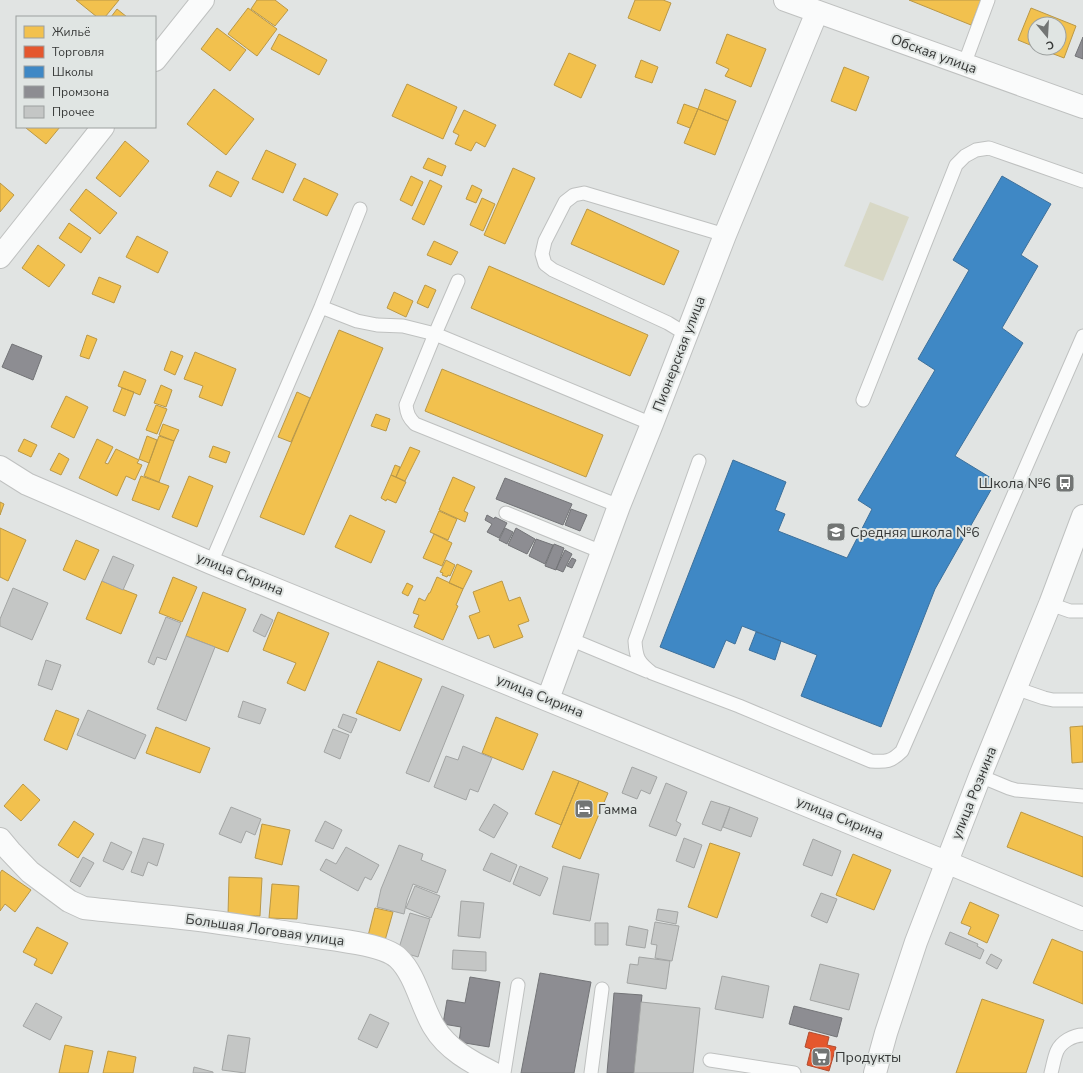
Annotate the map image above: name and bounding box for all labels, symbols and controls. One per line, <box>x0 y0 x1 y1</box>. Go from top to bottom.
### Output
legend <box>16 16 156 128</box>
north arrow <box>1027 16 1067 56</box>
text: Жильё <box>52 24 90 40</box>
street label: Обская улица <box>888 30 980 78</box>
text: С <box>1044 37 1056 53</box>
text: Торговля <box>52 44 104 60</box>
text: Школы <box>52 64 93 80</box>
text: Промзона <box>52 84 109 100</box>
text: Прочее <box>52 104 95 120</box>
street label: Пионерская улица <box>648 293 710 415</box>
bus stop icon: Школа №6 <box>1054 472 1076 494</box>
place label: Школа №6 <box>978 474 1051 493</box>
school or university icon: Средняя школа №6 <box>825 521 847 543</box>
place label: Средняя школа №6 <box>850 523 980 542</box>
street label: улица Сирина <box>194 548 286 600</box>
street label: улица Сирина <box>494 670 586 722</box>
street label: улица Рознина <box>947 744 1001 842</box>
street label: улица Сирина <box>794 792 886 844</box>
hotel icon: Гамма <box>573 798 595 820</box>
place label: Гамма <box>598 800 637 819</box>
street label: Большая Логовая улица <box>184 909 346 951</box>
supermarket icon: Продукты <box>810 1046 832 1068</box>
place label: Продукты <box>835 1048 901 1067</box>

